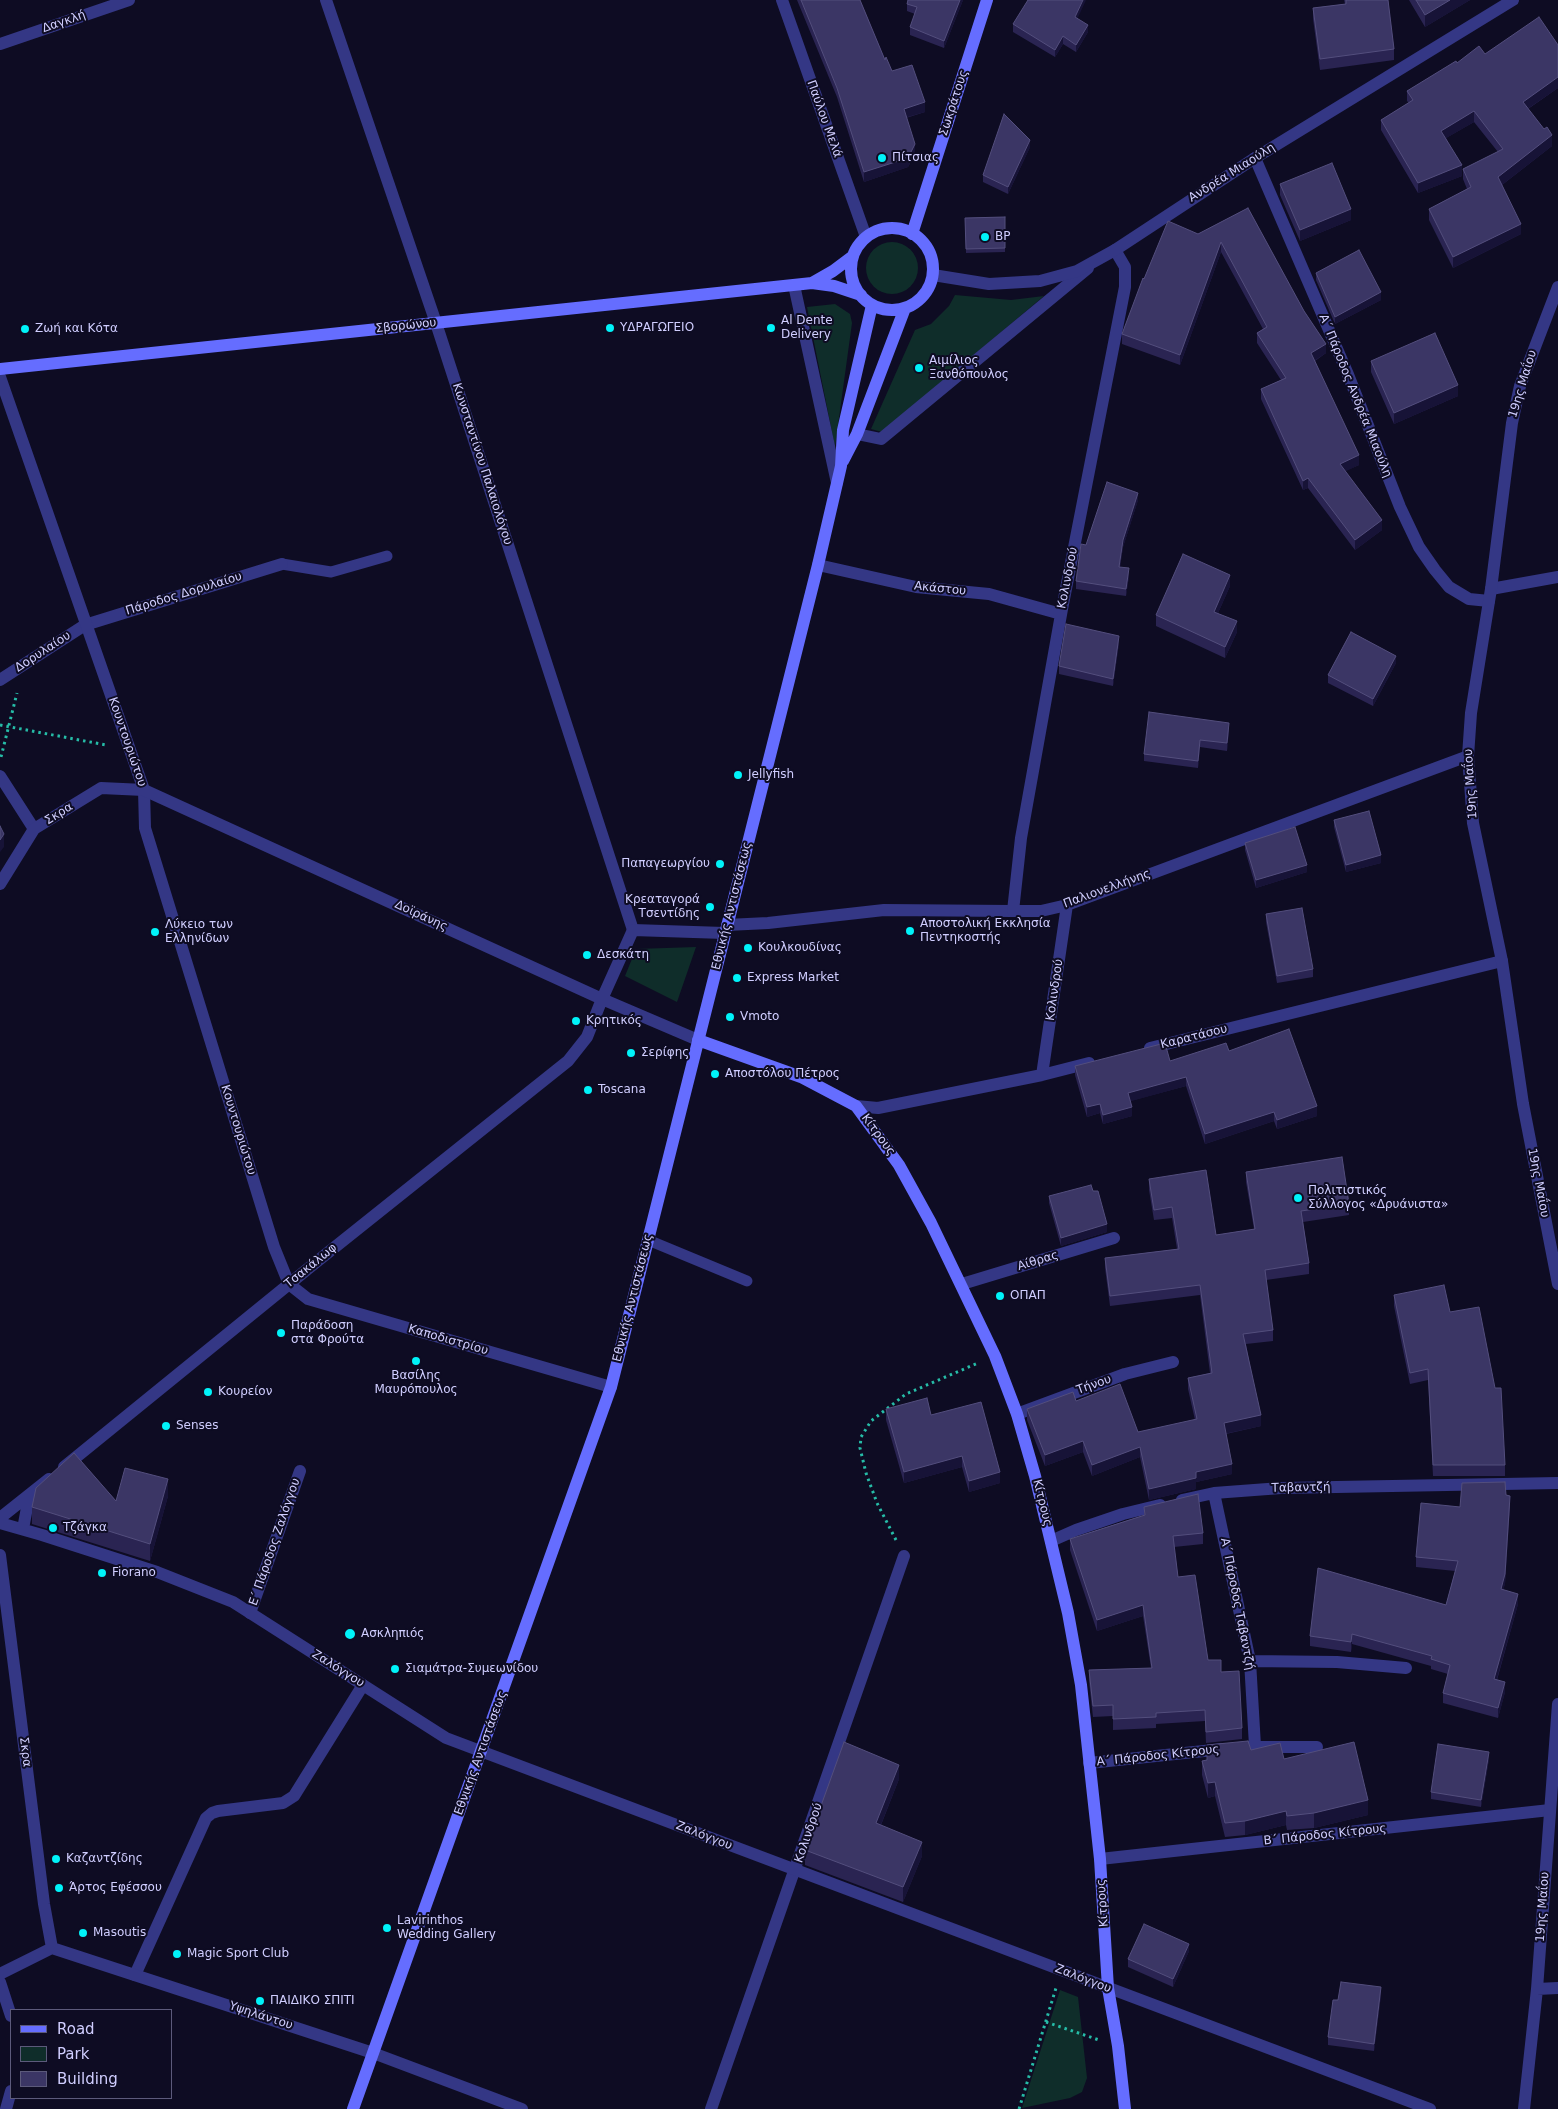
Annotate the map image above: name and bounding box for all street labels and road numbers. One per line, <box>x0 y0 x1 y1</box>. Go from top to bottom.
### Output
street label: Δαγκλή <box>40 8 88 36</box>
street label: Σωκράτους <box>937 68 971 138</box>
street label: Παύλου Μελά <box>803 79 845 159</box>
street label: Ανδρέα Μιαούλη <box>1186 141 1278 205</box>
street label: Α΄ Πάροδος Ανδρέα Μιαούλη <box>1316 312 1394 480</box>
street label: Σβορώνου <box>375 316 437 336</box>
street label: 19ης Μαΐου <box>1506 348 1540 420</box>
street label: Κωνσταντίνου Παλαιολόγου <box>449 381 515 547</box>
street label: Κολινδρού <box>1055 546 1081 610</box>
street label: Πάροδος Δορυλαίου <box>124 569 244 619</box>
street label: Ακάστου <box>913 579 967 599</box>
street label: Δορυλαίου <box>12 629 74 675</box>
street label: Κουντουριώτου <box>105 695 149 789</box>
street label: 19ης Μαΐου <box>1461 748 1481 820</box>
street label: Σκρα <box>42 800 76 828</box>
street label: Εθνικής Αντιστάσεως <box>709 841 755 971</box>
street label: Παλιονελλήνης <box>1061 867 1153 911</box>
street label: Δοϊράνης <box>392 898 450 934</box>
street label: Κολινδρού <box>1044 958 1066 1022</box>
street label: Καρατάσου <box>1159 1022 1229 1052</box>
street label: Κουντουριώτου <box>217 1083 259 1177</box>
street label: Κίτρους <box>858 1111 898 1159</box>
street label: 19ης Μαΐου <box>1524 1147 1552 1219</box>
street label: Εθνικής Αντιστάσεως <box>610 1233 656 1363</box>
street label: Τσακάλωφ <box>282 1241 340 1291</box>
street label: Αίθρας <box>1016 1248 1060 1274</box>
street label: Καποδιστρίου <box>406 1322 490 1358</box>
street label: Τήνου <box>1075 1372 1113 1398</box>
street label: Ε΄ Πάροδος Ζαλόγγου <box>246 1476 304 1608</box>
street label: Κίτρους <box>1029 1478 1055 1528</box>
street label: Ταβαντζή <box>1271 1480 1331 1496</box>
street label: Α΄ Πάροδος Ταβαντζή <box>1217 1537 1257 1671</box>
street label: Ζαλόγγου <box>309 1647 367 1691</box>
street label: Εθνικής Αντιστάσεως <box>452 1689 510 1817</box>
street label: Σκρα <box>16 1736 34 1768</box>
street label: Α΄ Πάροδος Κίτρους <box>1096 1742 1220 1770</box>
street label: Κολινδρού <box>792 1801 826 1865</box>
street label: Ζαλόγγου <box>674 1819 734 1853</box>
street label: Β΄ Πάροδος Κίτρους <box>1263 1821 1387 1849</box>
street label: 19ης Μαΐου <box>1533 1871 1553 1943</box>
street label: Κίτρους <box>1094 1879 1112 1927</box>
street label: Ζαλόγγου <box>1053 1962 1113 1996</box>
street label: Υψηλάντου <box>227 1999 295 2033</box>

